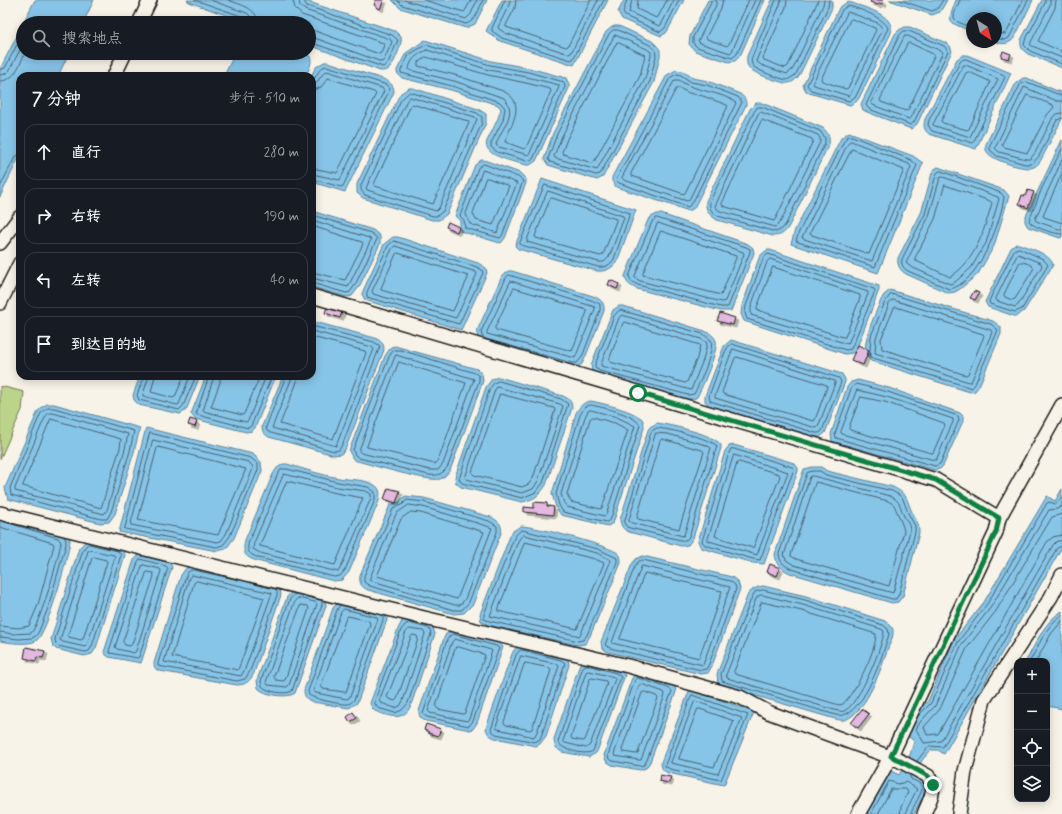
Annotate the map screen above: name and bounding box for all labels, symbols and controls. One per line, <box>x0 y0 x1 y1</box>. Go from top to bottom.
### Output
north arrow <box>966 12 1002 48</box>
search box <box>16 16 316 60</box>
icon: search <box>30 27 52 49</box>
text: 搜索地点 <box>62 29 122 49</box>
text: 7 分钟 <box>32 88 81 110</box>
text: 步行 · 510 m <box>229 90 300 107</box>
icon: ahead <box>33 141 55 163</box>
text: 直行 <box>71 143 101 163</box>
text: 280 m <box>264 144 299 161</box>
icon: right <box>33 205 55 227</box>
text: 右转 <box>71 207 101 227</box>
text: 190 m <box>264 208 299 225</box>
icon: left <box>33 269 55 291</box>
text: 左转 <box>71 271 101 291</box>
text: 40 m <box>270 272 299 289</box>
icon: arrive <box>33 333 55 355</box>
text: 到达目的地 <box>71 335 146 355</box>
route start <box>629 384 647 402</box>
map controls <box>1014 658 1050 802</box>
button: + <box>1014 658 1050 694</box>
button: − <box>1014 694 1050 730</box>
button: locate <box>1014 730 1050 766</box>
button: layers <box>1014 766 1050 802</box>
route end <box>924 776 942 794</box>

